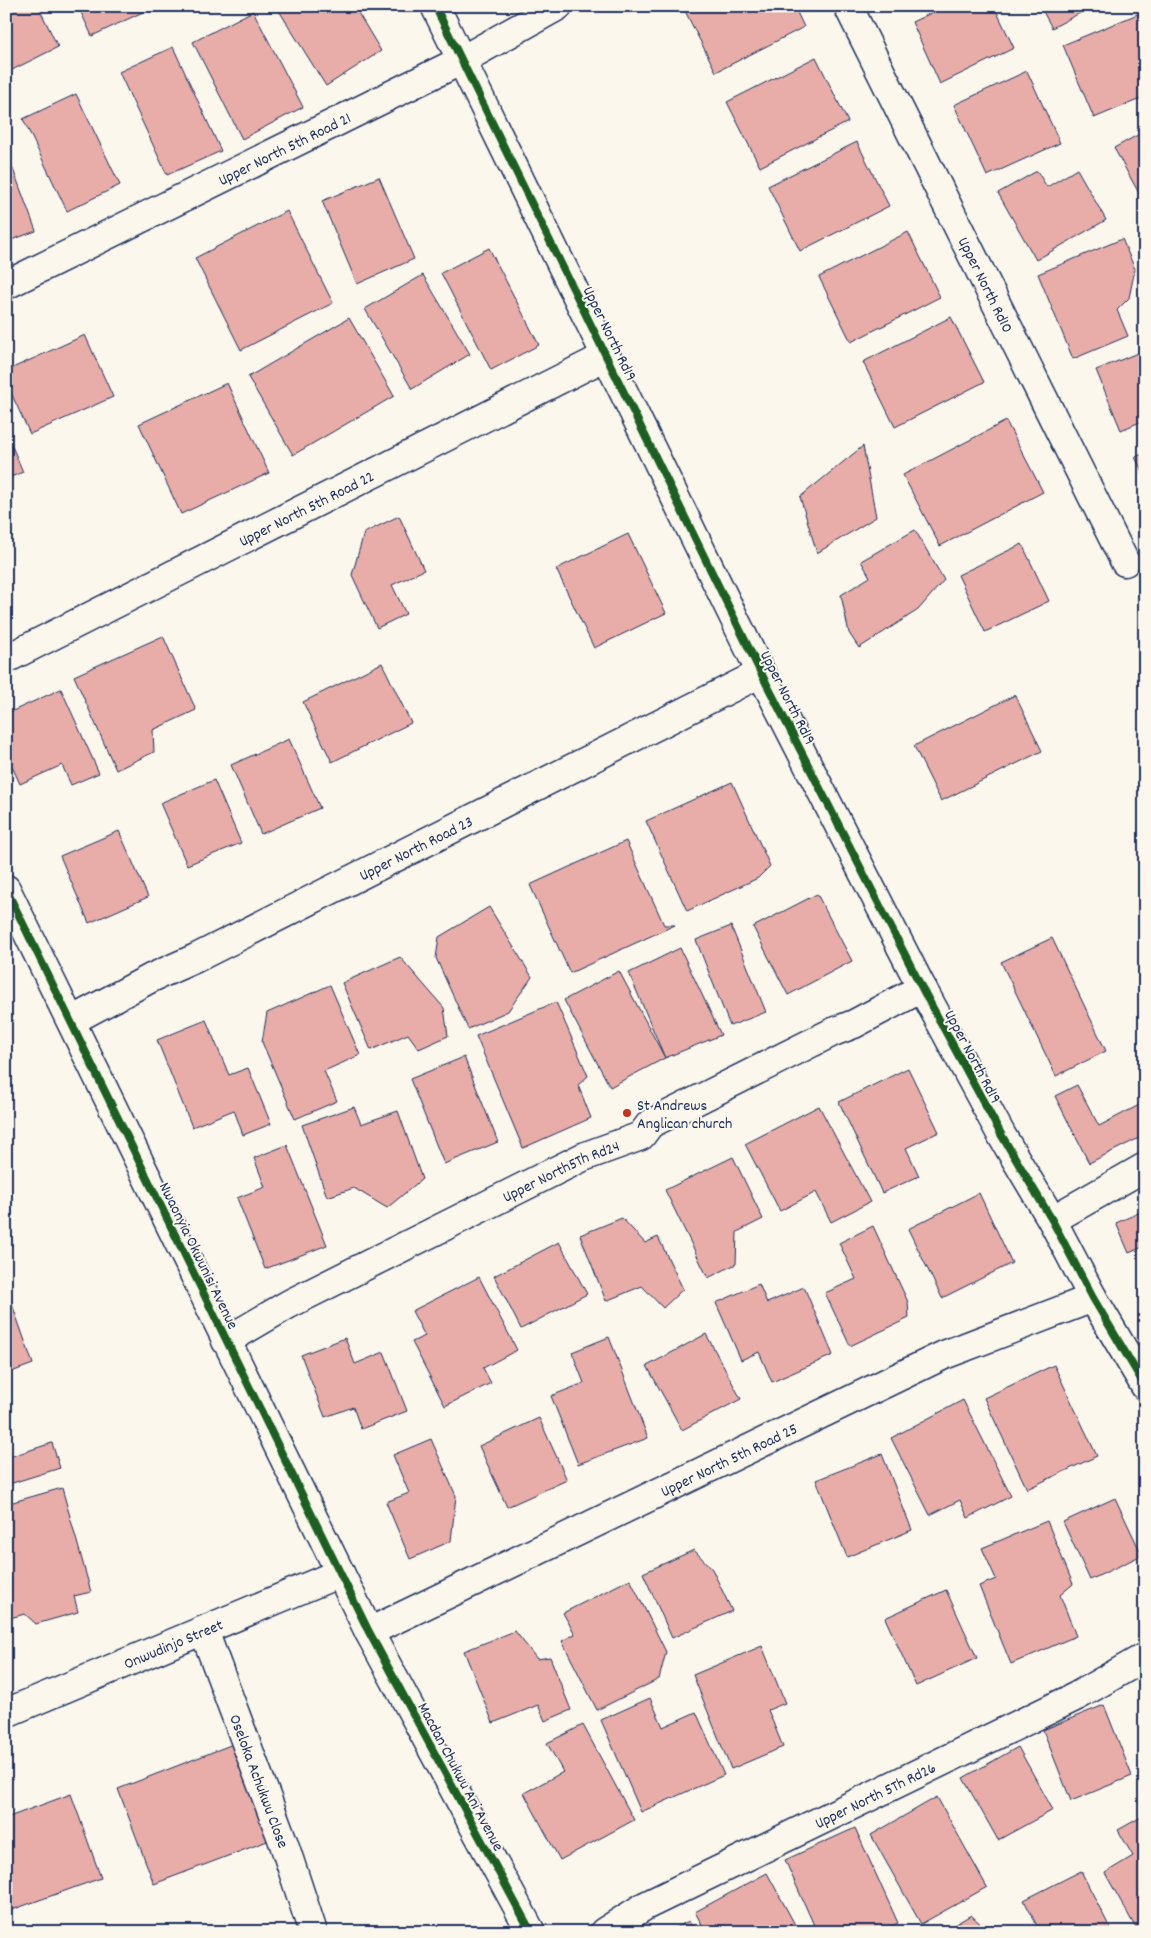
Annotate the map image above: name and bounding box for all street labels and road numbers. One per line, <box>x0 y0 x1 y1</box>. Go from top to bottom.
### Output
street label: Upper North 5th Road 21 <box>215 108 355 193</box>
street label: Upper North Rd10 <box>951 234 1018 337</box>
street label: Upper North Rd19 <box>576 283 642 385</box>
street label: Upper North 5th Road 22 <box>235 466 379 554</box>
street label: Upper North Rd19 <box>753 647 820 749</box>
street label: Upper North Road 23 <box>356 811 478 888</box>
street label: Upper North Rd19 <box>937 1006 1006 1108</box>
street label: Upper North5Th Rd24 <box>499 1136 623 1209</box>
street label: Nwaonyia Okwunisi Avenue <box>152 1179 243 1334</box>
street label: Upper North 5th Road 25 <box>657 1418 802 1504</box>
street label: Onwudinjo Street <box>121 1614 227 1676</box>
street label: Macdan Chukwu Ani Avenue <box>411 1699 509 1856</box>
street label: Oseloka Achukwu Close <box>222 1712 294 1852</box>
street label: Upper North 5Th Rd26 <box>811 1757 940 1836</box>

